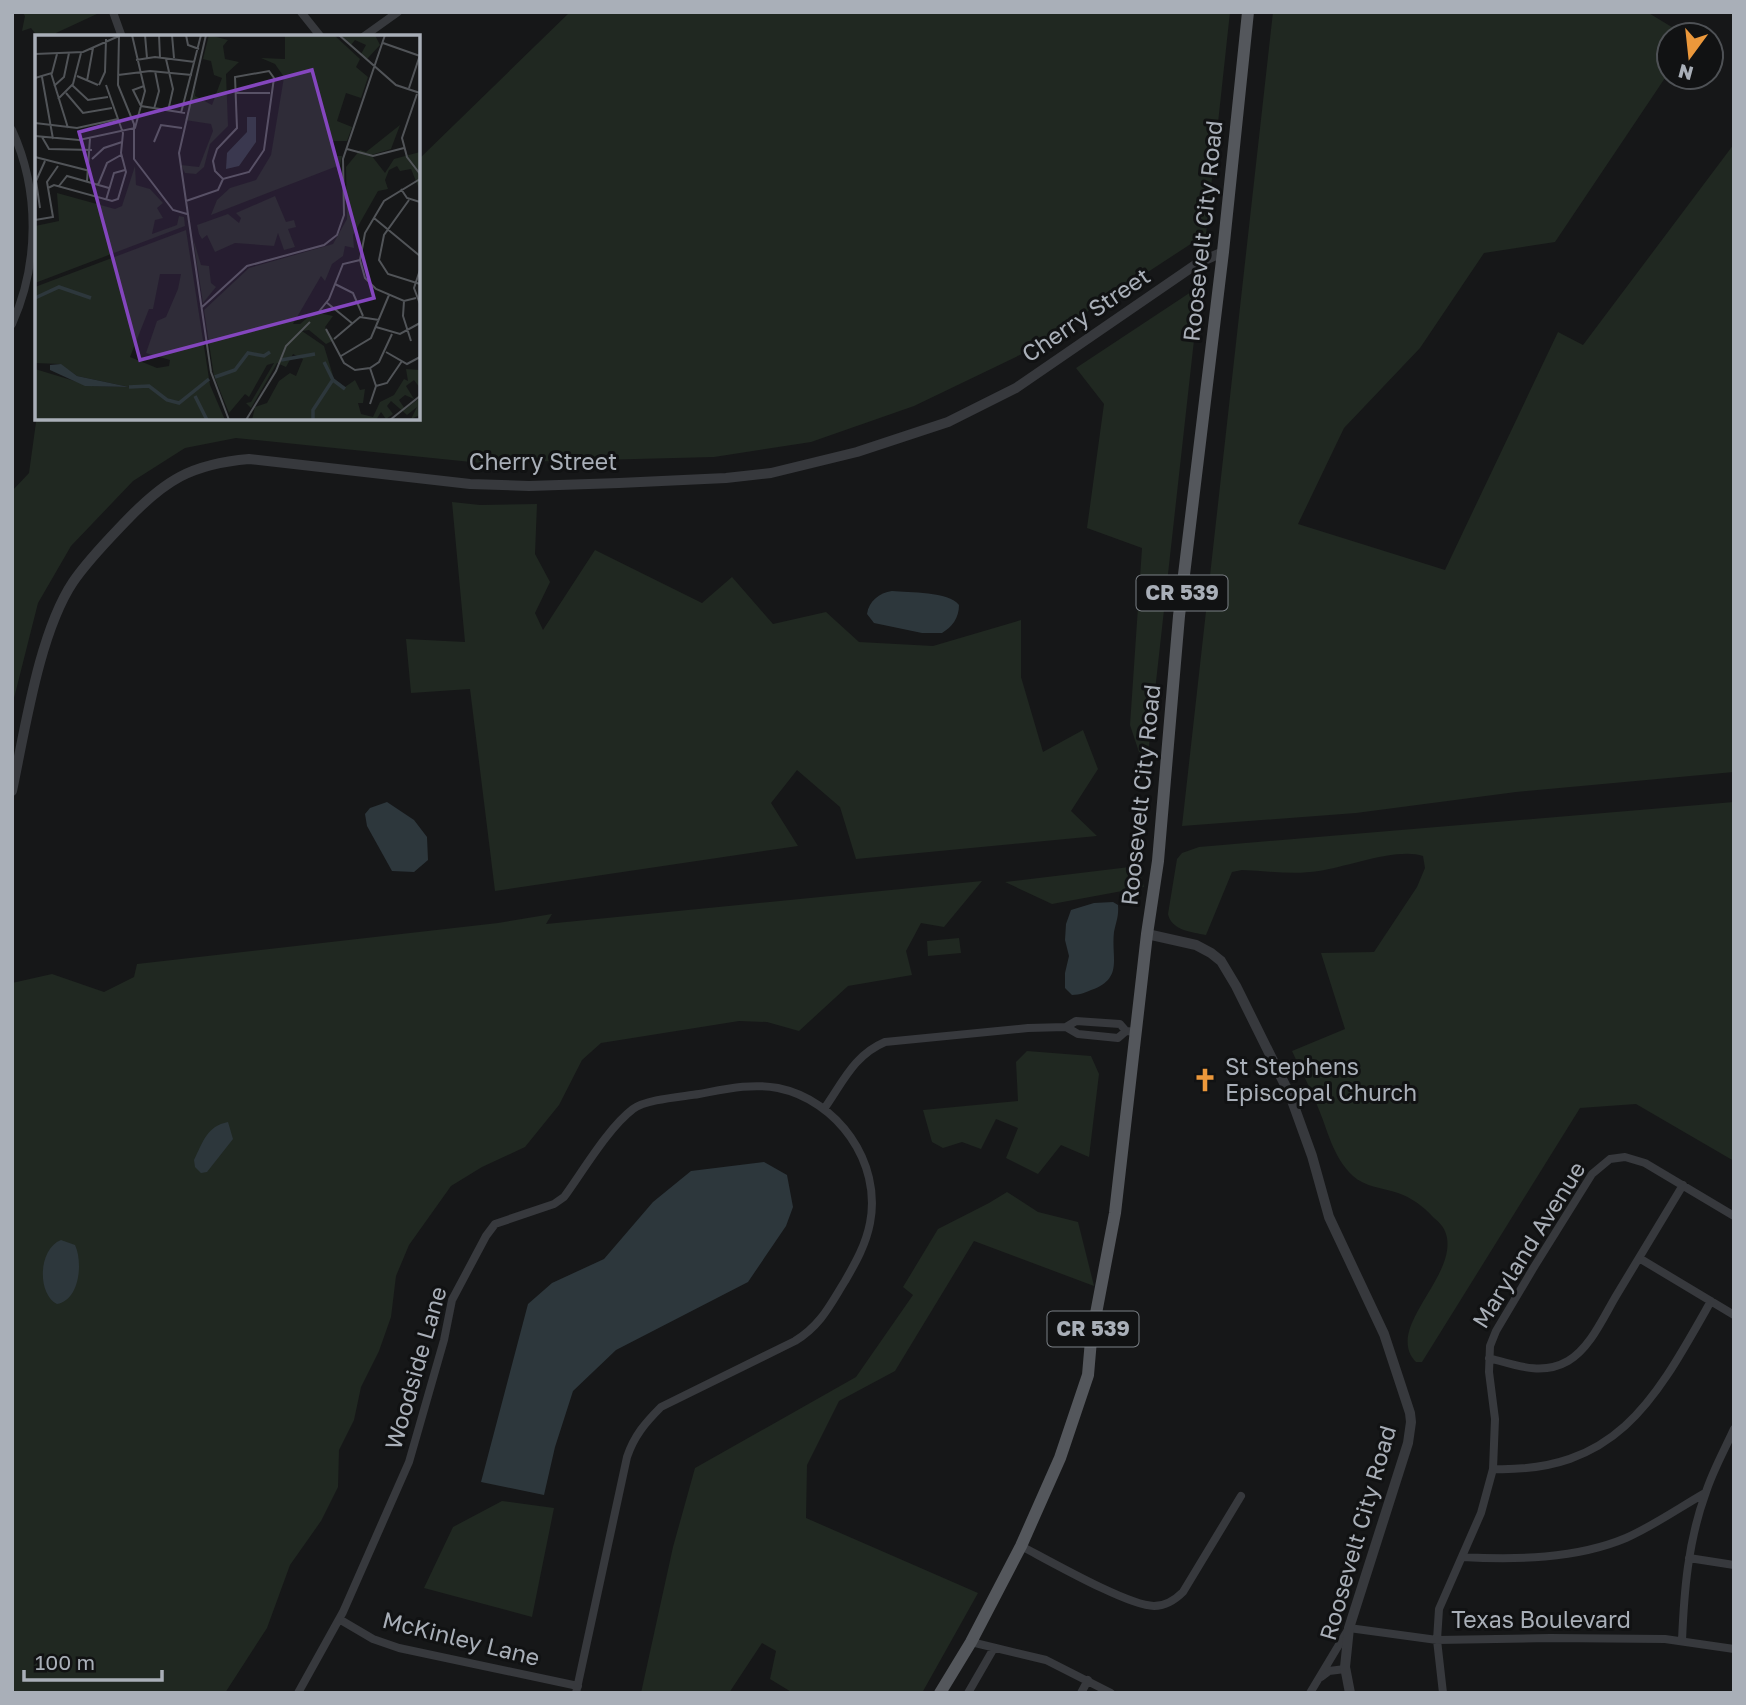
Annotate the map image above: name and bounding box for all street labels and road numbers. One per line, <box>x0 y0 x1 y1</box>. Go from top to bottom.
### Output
street label: Roosevelt City Road <box>1176 119 1228 343</box>
street label: Cherry Street <box>1016 261 1155 367</box>
street label: Cherry Street <box>469 447 617 475</box>
road number: CR 539 <box>1136 576 1228 610</box>
street label: Roosevelt City Road <box>1114 683 1166 907</box>
street label: Maryland Avenue <box>1466 1156 1591 1333</box>
street label: Woodside Lane <box>378 1283 452 1452</box>
road number: CR 539 <box>1048 1312 1138 1346</box>
street label: Roosevelt City Road <box>1313 1422 1401 1643</box>
street label: McKinley Lane <box>380 1605 543 1671</box>
street label: Texas Boulevard <box>1451 1605 1631 1633</box>

